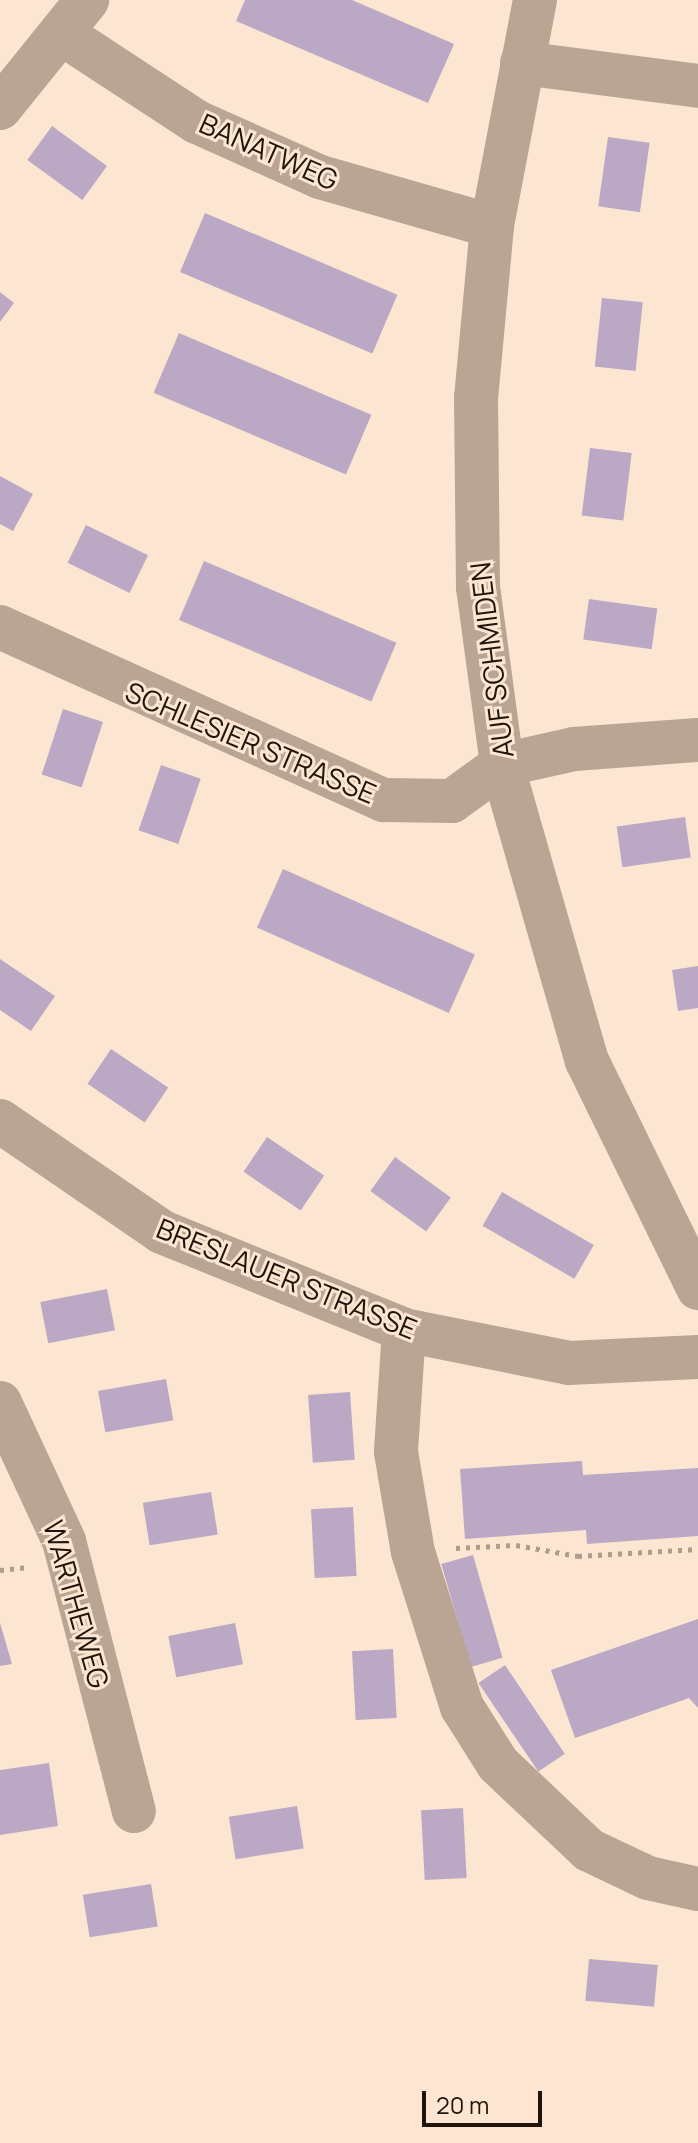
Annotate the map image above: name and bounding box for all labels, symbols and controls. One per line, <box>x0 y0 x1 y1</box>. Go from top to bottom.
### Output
street label: BANATWEG <box>195 106 343 196</box>
street label: AUF SCHMIDEN <box>462 560 520 760</box>
street label: SCHLESIER STRASSE <box>121 674 381 810</box>
street label: BRESLAUER STRASSE <box>152 1210 422 1346</box>
street label: WARTHEWEG <box>37 1516 117 1692</box>
scale bar <box>426 2075 546 2125</box>
text: 20 m <box>436 2088 489 2121</box>

